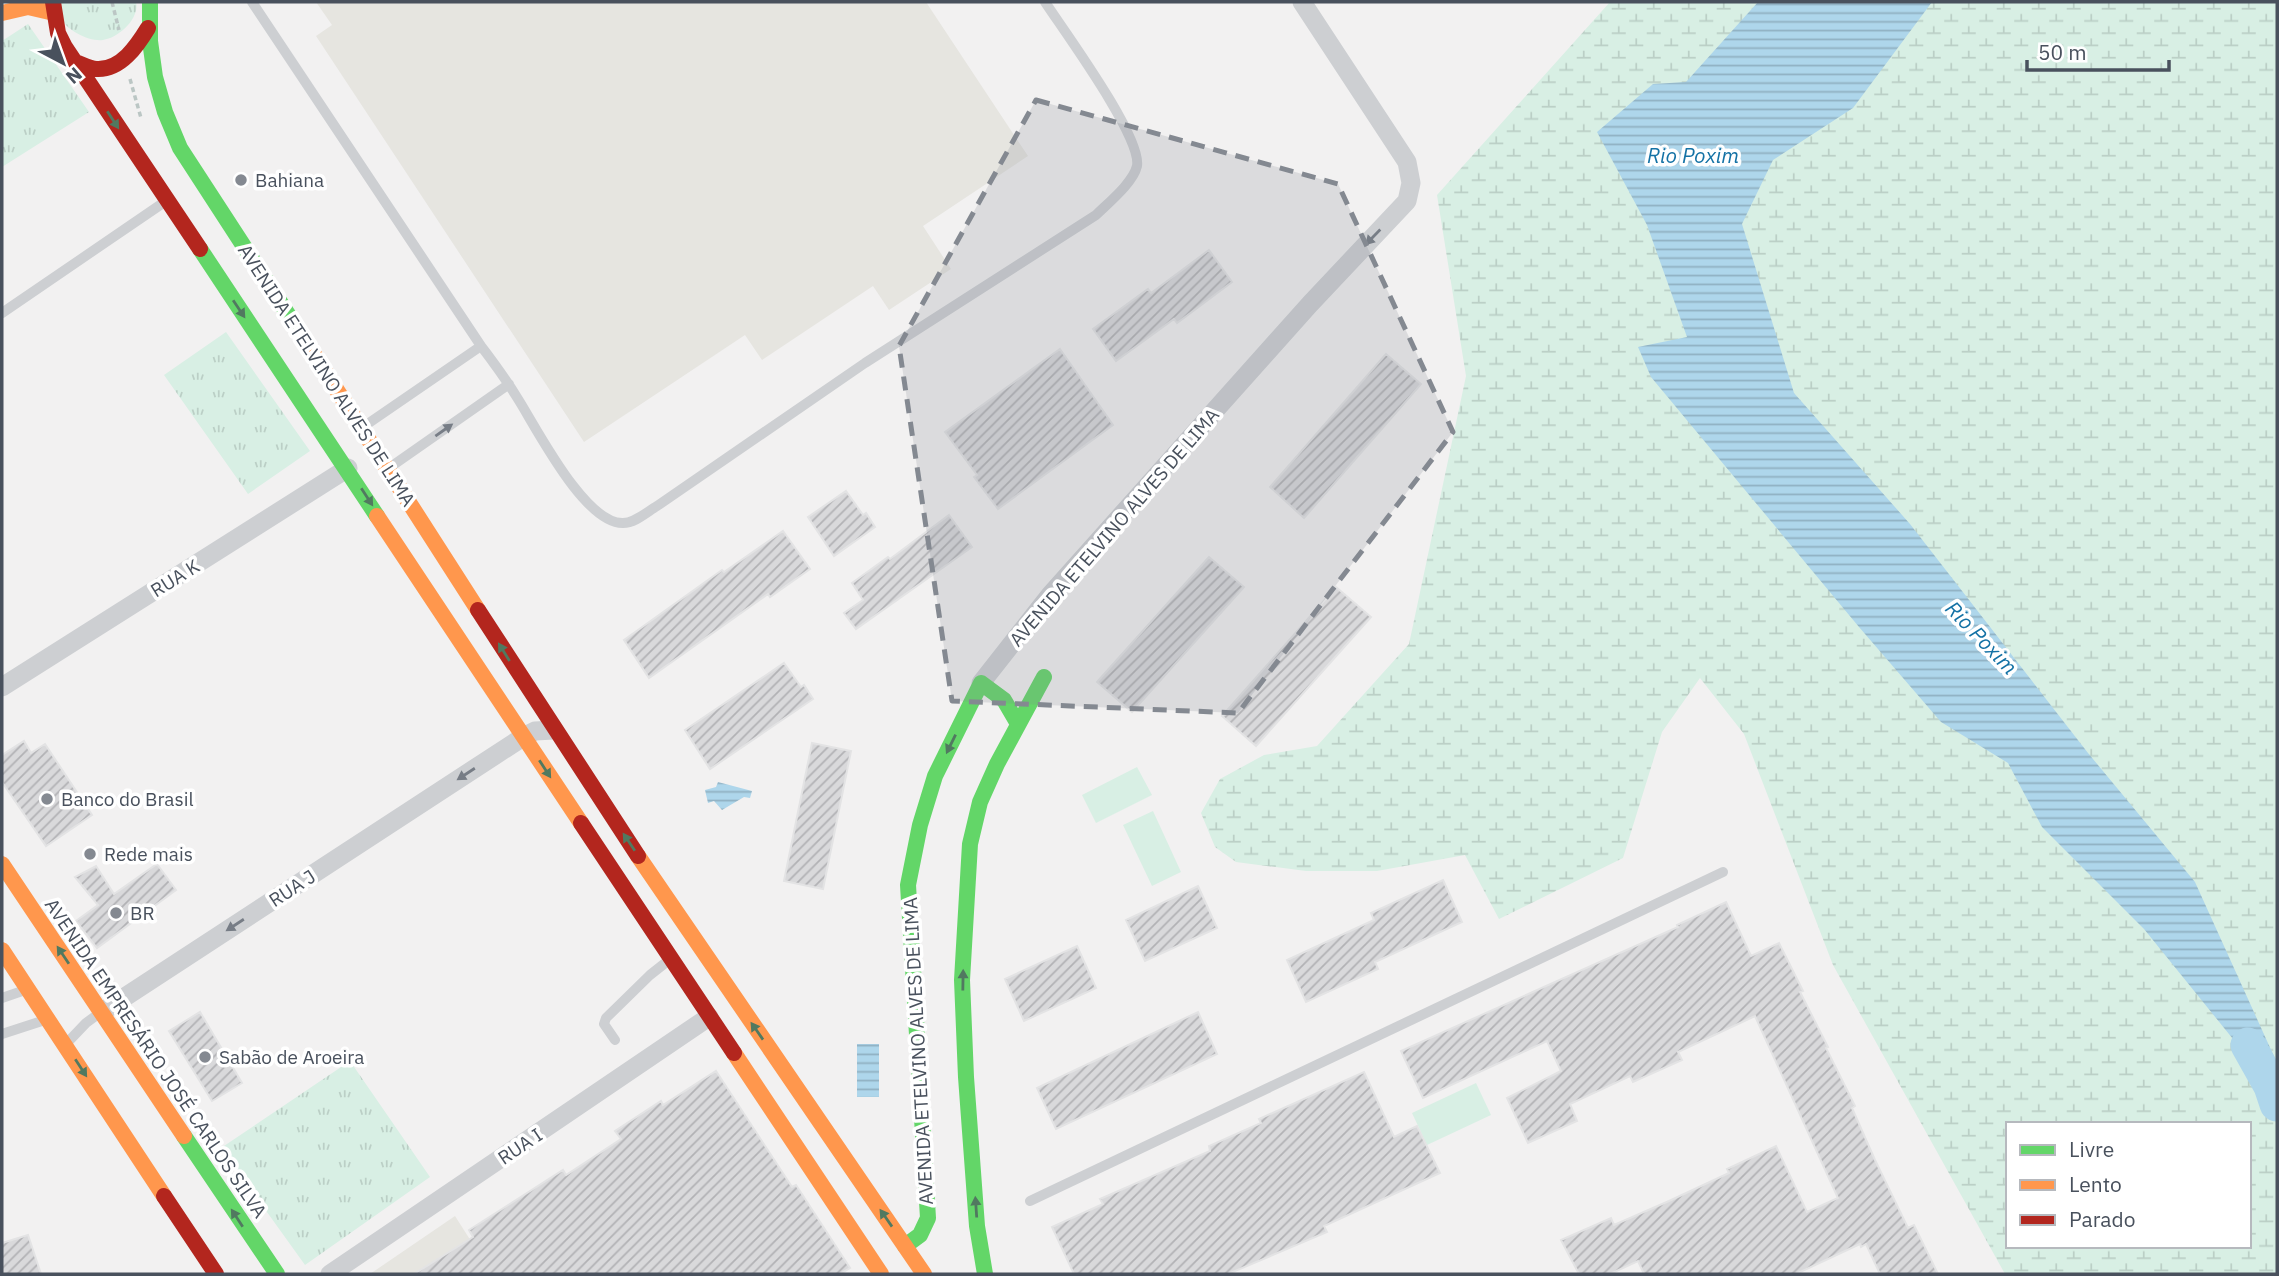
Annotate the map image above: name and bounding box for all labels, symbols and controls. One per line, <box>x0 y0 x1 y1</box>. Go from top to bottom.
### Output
north arrow <box>28 28 98 98</box>
scale bar <box>2027 28 2169 72</box>
text: 50 m <box>2038 38 2087 66</box>
text: N <box>61 62 87 89</box>
one-way arrow <box>106 110 119 129</box>
water label: Rio Poxim <box>1647 141 1739 169</box>
place label: Bahiana <box>255 168 324 192</box>
marker: Bahiana <box>233 172 249 188</box>
one-way arrow <box>1365 229 1382 246</box>
street label: AVENIDA ETELVINO ALVES DE LIMA <box>233 239 421 511</box>
one-way arrow <box>232 300 246 318</box>
street label: AVENIDA ETELVINO ALVES DE LIMA <box>1004 403 1224 651</box>
one-way arrow <box>435 423 453 437</box>
one-way arrow <box>360 488 373 507</box>
street label: RUA K <box>146 554 204 602</box>
water label: Rio Poxim <box>1940 594 2024 680</box>
one-way arrow <box>498 642 511 662</box>
one-way arrow <box>945 734 956 754</box>
one-way arrow <box>538 760 551 779</box>
one-way arrow <box>457 767 475 781</box>
place label: Banco do Brasil <box>61 787 194 811</box>
marker: Banco do Brasil <box>39 791 55 807</box>
one-way arrow <box>623 833 636 852</box>
place label: Rede mais <box>104 842 193 866</box>
marker: Rede mais <box>82 846 98 862</box>
street label: RUA J <box>264 864 320 912</box>
street label: AVENIDA EMPRESÁRIO JOSÉ CARLOS SILVA <box>40 894 272 1222</box>
street label: AVENIDA ETELVINO ALVES DE LIMA <box>898 897 938 1205</box>
place label: BR <box>130 901 155 925</box>
marker: BR <box>108 905 124 921</box>
one-way arrow <box>225 918 244 931</box>
one-way arrow <box>57 945 70 965</box>
one-way arrow <box>957 968 969 990</box>
one-way arrow <box>750 1022 764 1040</box>
place label: Sabão de Aroeira <box>219 1045 364 1069</box>
marker: Sabão de Aroeira <box>197 1049 213 1065</box>
one-way arrow <box>74 1059 88 1077</box>
street label: RUA I <box>493 1122 547 1170</box>
legend <box>2006 1122 2251 1248</box>
text: Livre <box>2069 1135 2114 1163</box>
text: Lento <box>2069 1170 2122 1198</box>
one-way arrow <box>970 1196 981 1218</box>
text: Parado <box>2069 1205 2136 1233</box>
one-way arrow <box>231 1209 244 1228</box>
one-way arrow <box>879 1209 893 1227</box>

